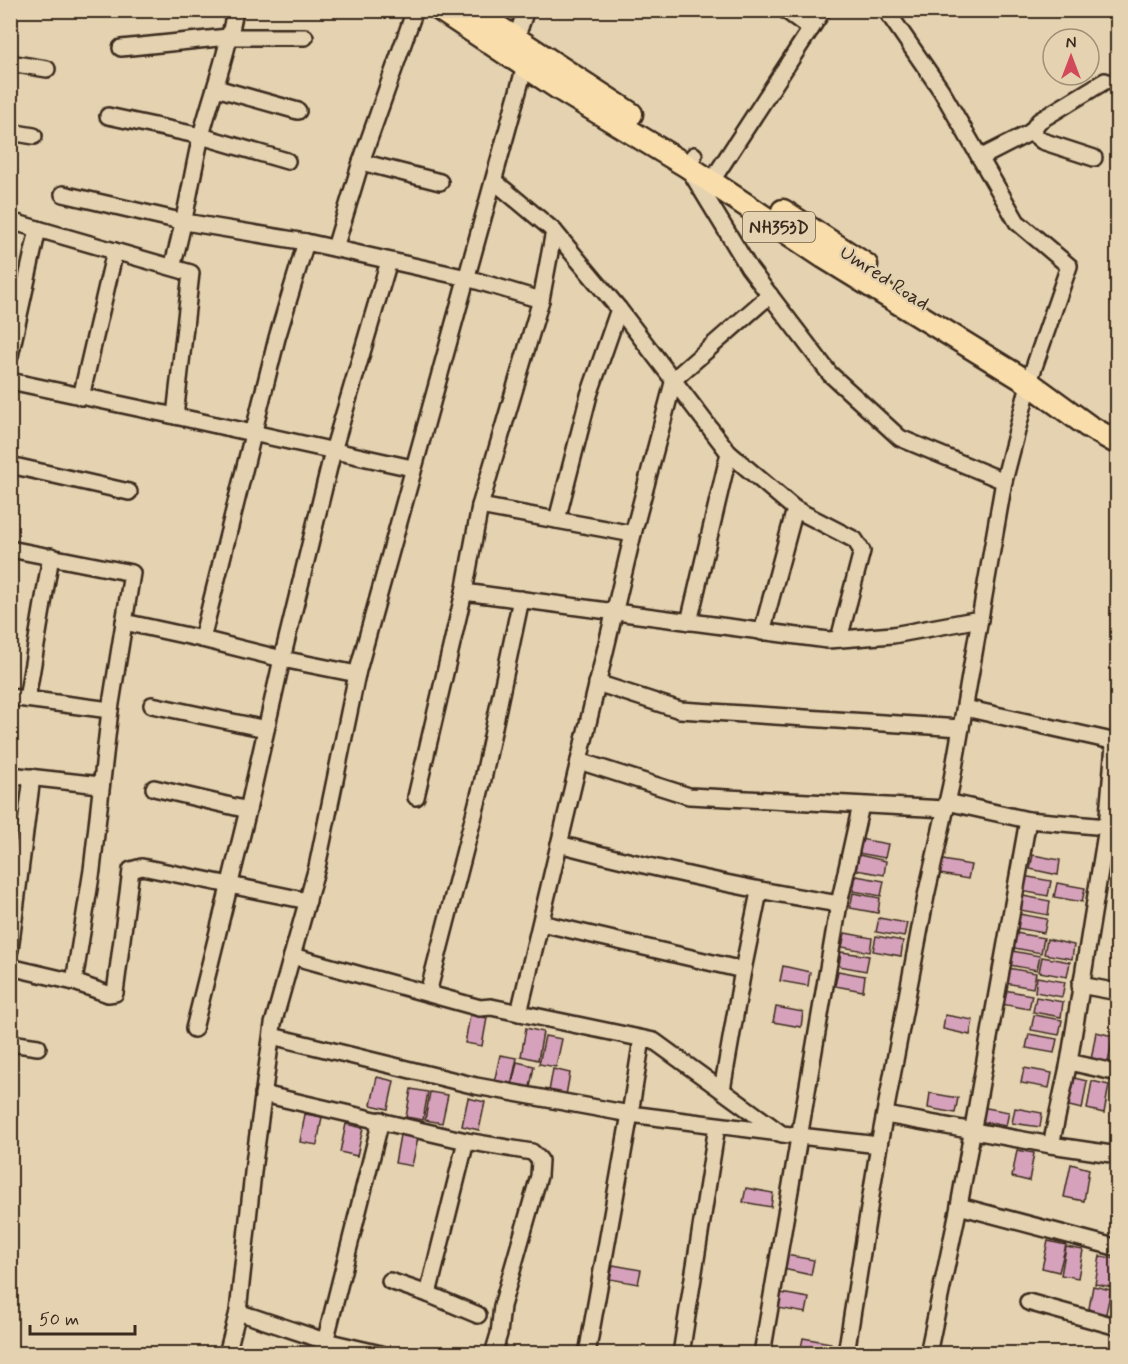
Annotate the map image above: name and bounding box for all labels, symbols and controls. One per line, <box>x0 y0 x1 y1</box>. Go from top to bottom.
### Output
north arrow <box>1041 27 1101 87</box>
text: N <box>1066 33 1076 54</box>
road number: NH353D <box>743 212 815 242</box>
street label: Umred Road <box>834 239 934 317</box>
scale bar <box>30 1298 135 1336</box>
text: 50 m <box>39 1308 79 1332</box>

